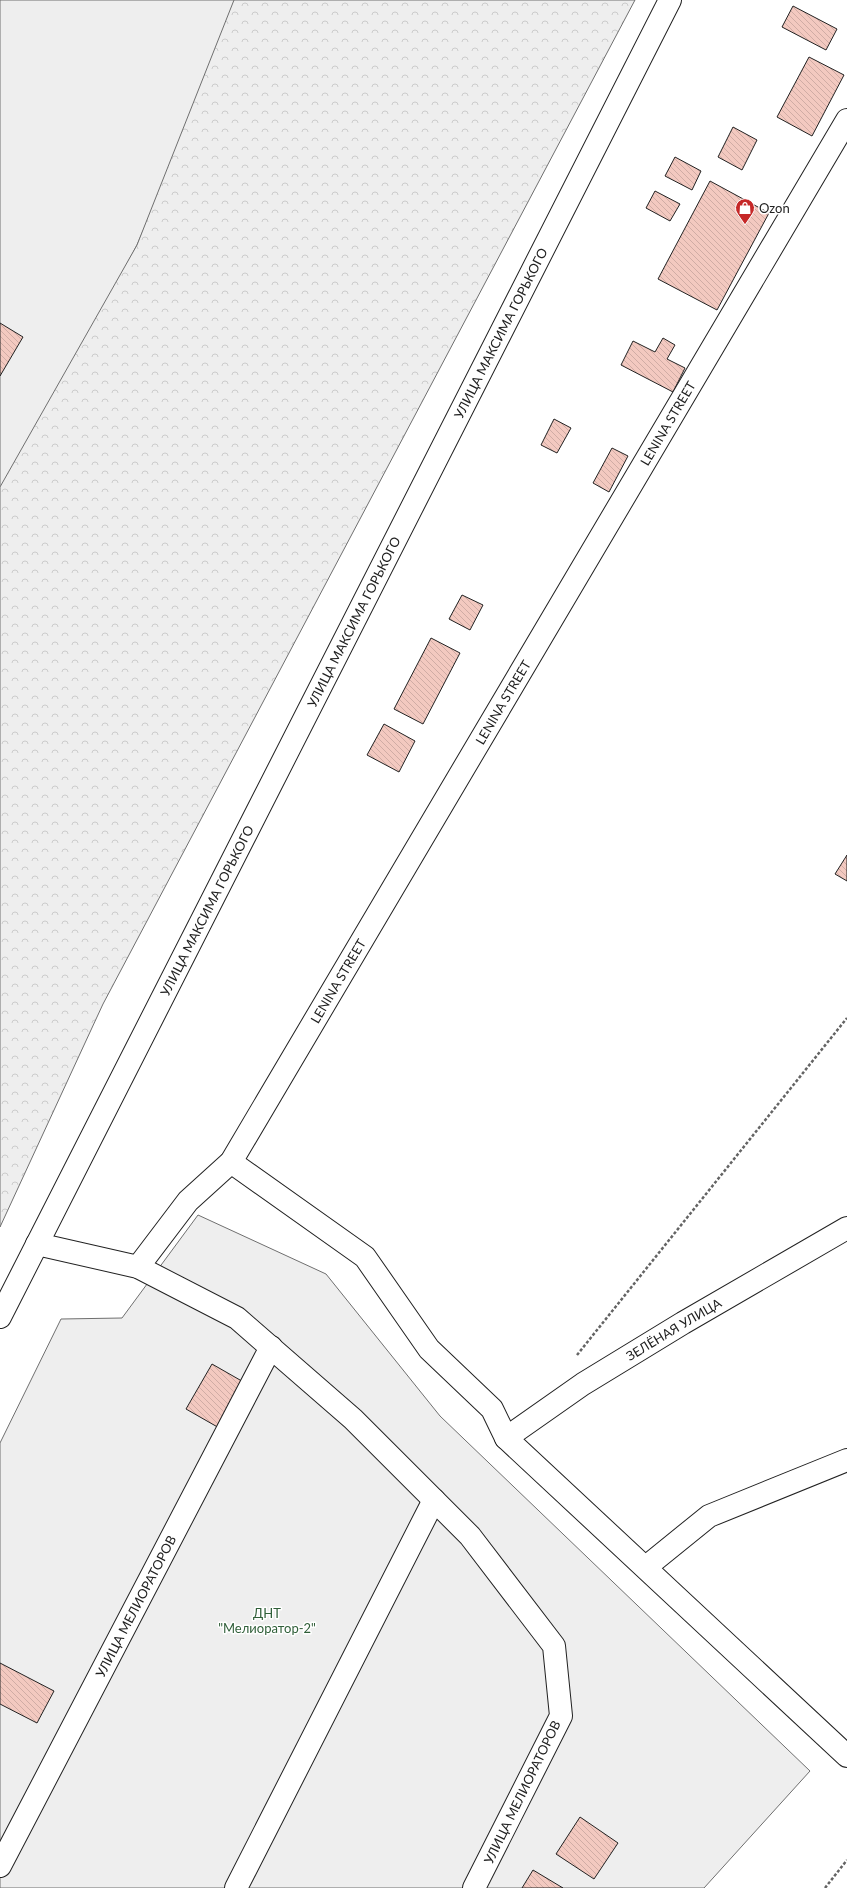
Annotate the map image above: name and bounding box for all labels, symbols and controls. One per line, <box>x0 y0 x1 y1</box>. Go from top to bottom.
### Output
shop icon: Ozon <box>734 197 756 225</box>
place label: Ozon <box>759 200 790 216</box>
street label: УЛИЦА МАКСИМА ГОРЬКОГО <box>451 245 551 421</box>
street label: LENINA STREET <box>637 378 699 468</box>
street label: УЛИЦА МАКСИМА ГОРЬКОГО <box>304 534 404 710</box>
street label: LENINA STREET <box>472 657 534 747</box>
street label: УЛИЦА МАКСИМА ГОРЬКОГО <box>157 823 257 999</box>
street label: LENINA STREET <box>307 936 369 1026</box>
street label: ЗЕЛЁНАЯ УЛИЦА <box>623 1294 724 1364</box>
street label: УЛИЦА МЕЛИОРАТОРОВ <box>92 1533 179 1680</box>
park label: ДНТ "Мелиоратор-2" <box>218 1605 316 1636</box>
street label: УЛИЦА МЕЛИОРАТОРОВ <box>480 1718 564 1866</box>

